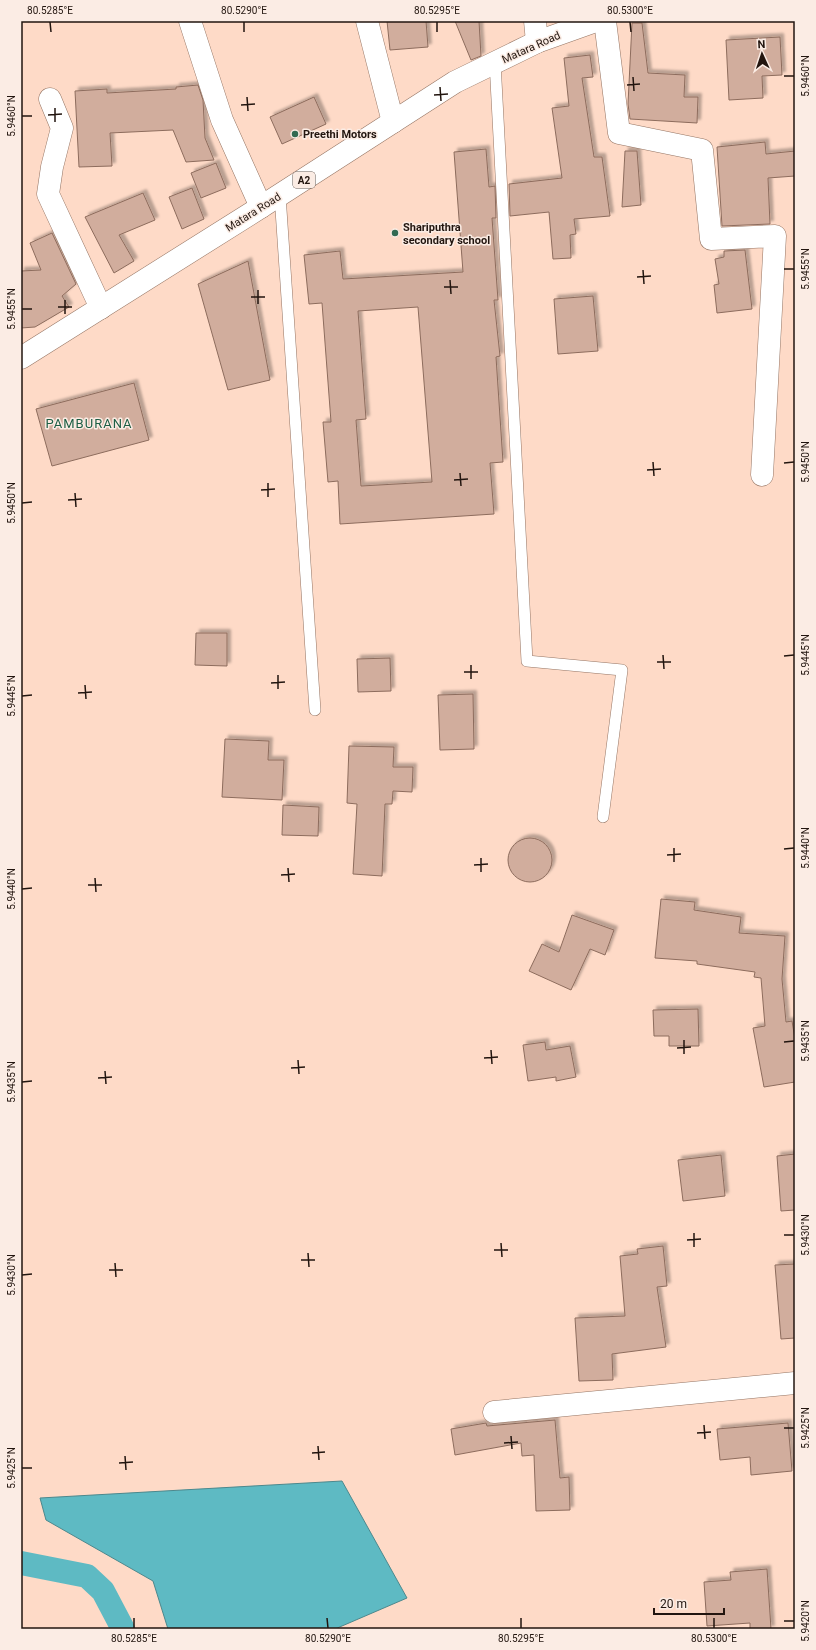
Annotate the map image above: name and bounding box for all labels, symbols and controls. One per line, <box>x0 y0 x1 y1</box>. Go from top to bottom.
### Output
text: 80.5285°E <box>27 5 73 16</box>
text: 80.5290°E <box>221 5 267 16</box>
text: 80.5295°E <box>414 5 460 16</box>
text: 80.5300°E <box>607 5 653 16</box>
street label: Matara Road <box>500 29 562 66</box>
north arrow <box>742 34 782 74</box>
text: N <box>757 38 766 51</box>
text: 5.9460°N <box>800 55 811 97</box>
text: 5.9460°N <box>6 95 17 137</box>
place label: Preethi Motors <box>303 128 377 141</box>
marker: Preethi Motors <box>290 129 300 139</box>
road number: A2 <box>293 172 315 188</box>
street label: Matara Road <box>223 190 283 235</box>
place label: Shariputhra secondary school <box>403 221 490 247</box>
marker: Shariputhra secondary school <box>390 228 400 238</box>
text: 5.9455°N <box>800 248 811 290</box>
text: 5.9455°N <box>6 288 17 330</box>
district label: PAMBURANA <box>45 416 133 431</box>
text: 5.9450°N <box>800 441 811 483</box>
text: 5.9450°N <box>6 482 17 524</box>
text: 5.9445°N <box>800 634 811 676</box>
text: 5.9445°N <box>6 675 17 717</box>
text: 5.9440°N <box>800 827 811 869</box>
text: 5.9440°N <box>6 868 17 910</box>
text: 5.9435°N <box>800 1020 811 1062</box>
text: 5.9435°N <box>6 1061 17 1103</box>
text: 5.9430°N <box>800 1214 811 1256</box>
text: 5.9430°N <box>6 1254 17 1296</box>
text: 5.9425°N <box>800 1407 811 1449</box>
text: 5.9425°N <box>6 1447 17 1489</box>
scale bar <box>654 1590 724 1616</box>
text: 20 m <box>660 1597 687 1611</box>
text: 5.9420°N <box>800 1600 811 1642</box>
text: 80.5285°E <box>111 1633 157 1644</box>
text: 80.5290°E <box>305 1633 351 1644</box>
text: 80.5295°E <box>498 1633 544 1644</box>
text: 80.5300°E <box>691 1633 737 1644</box>

